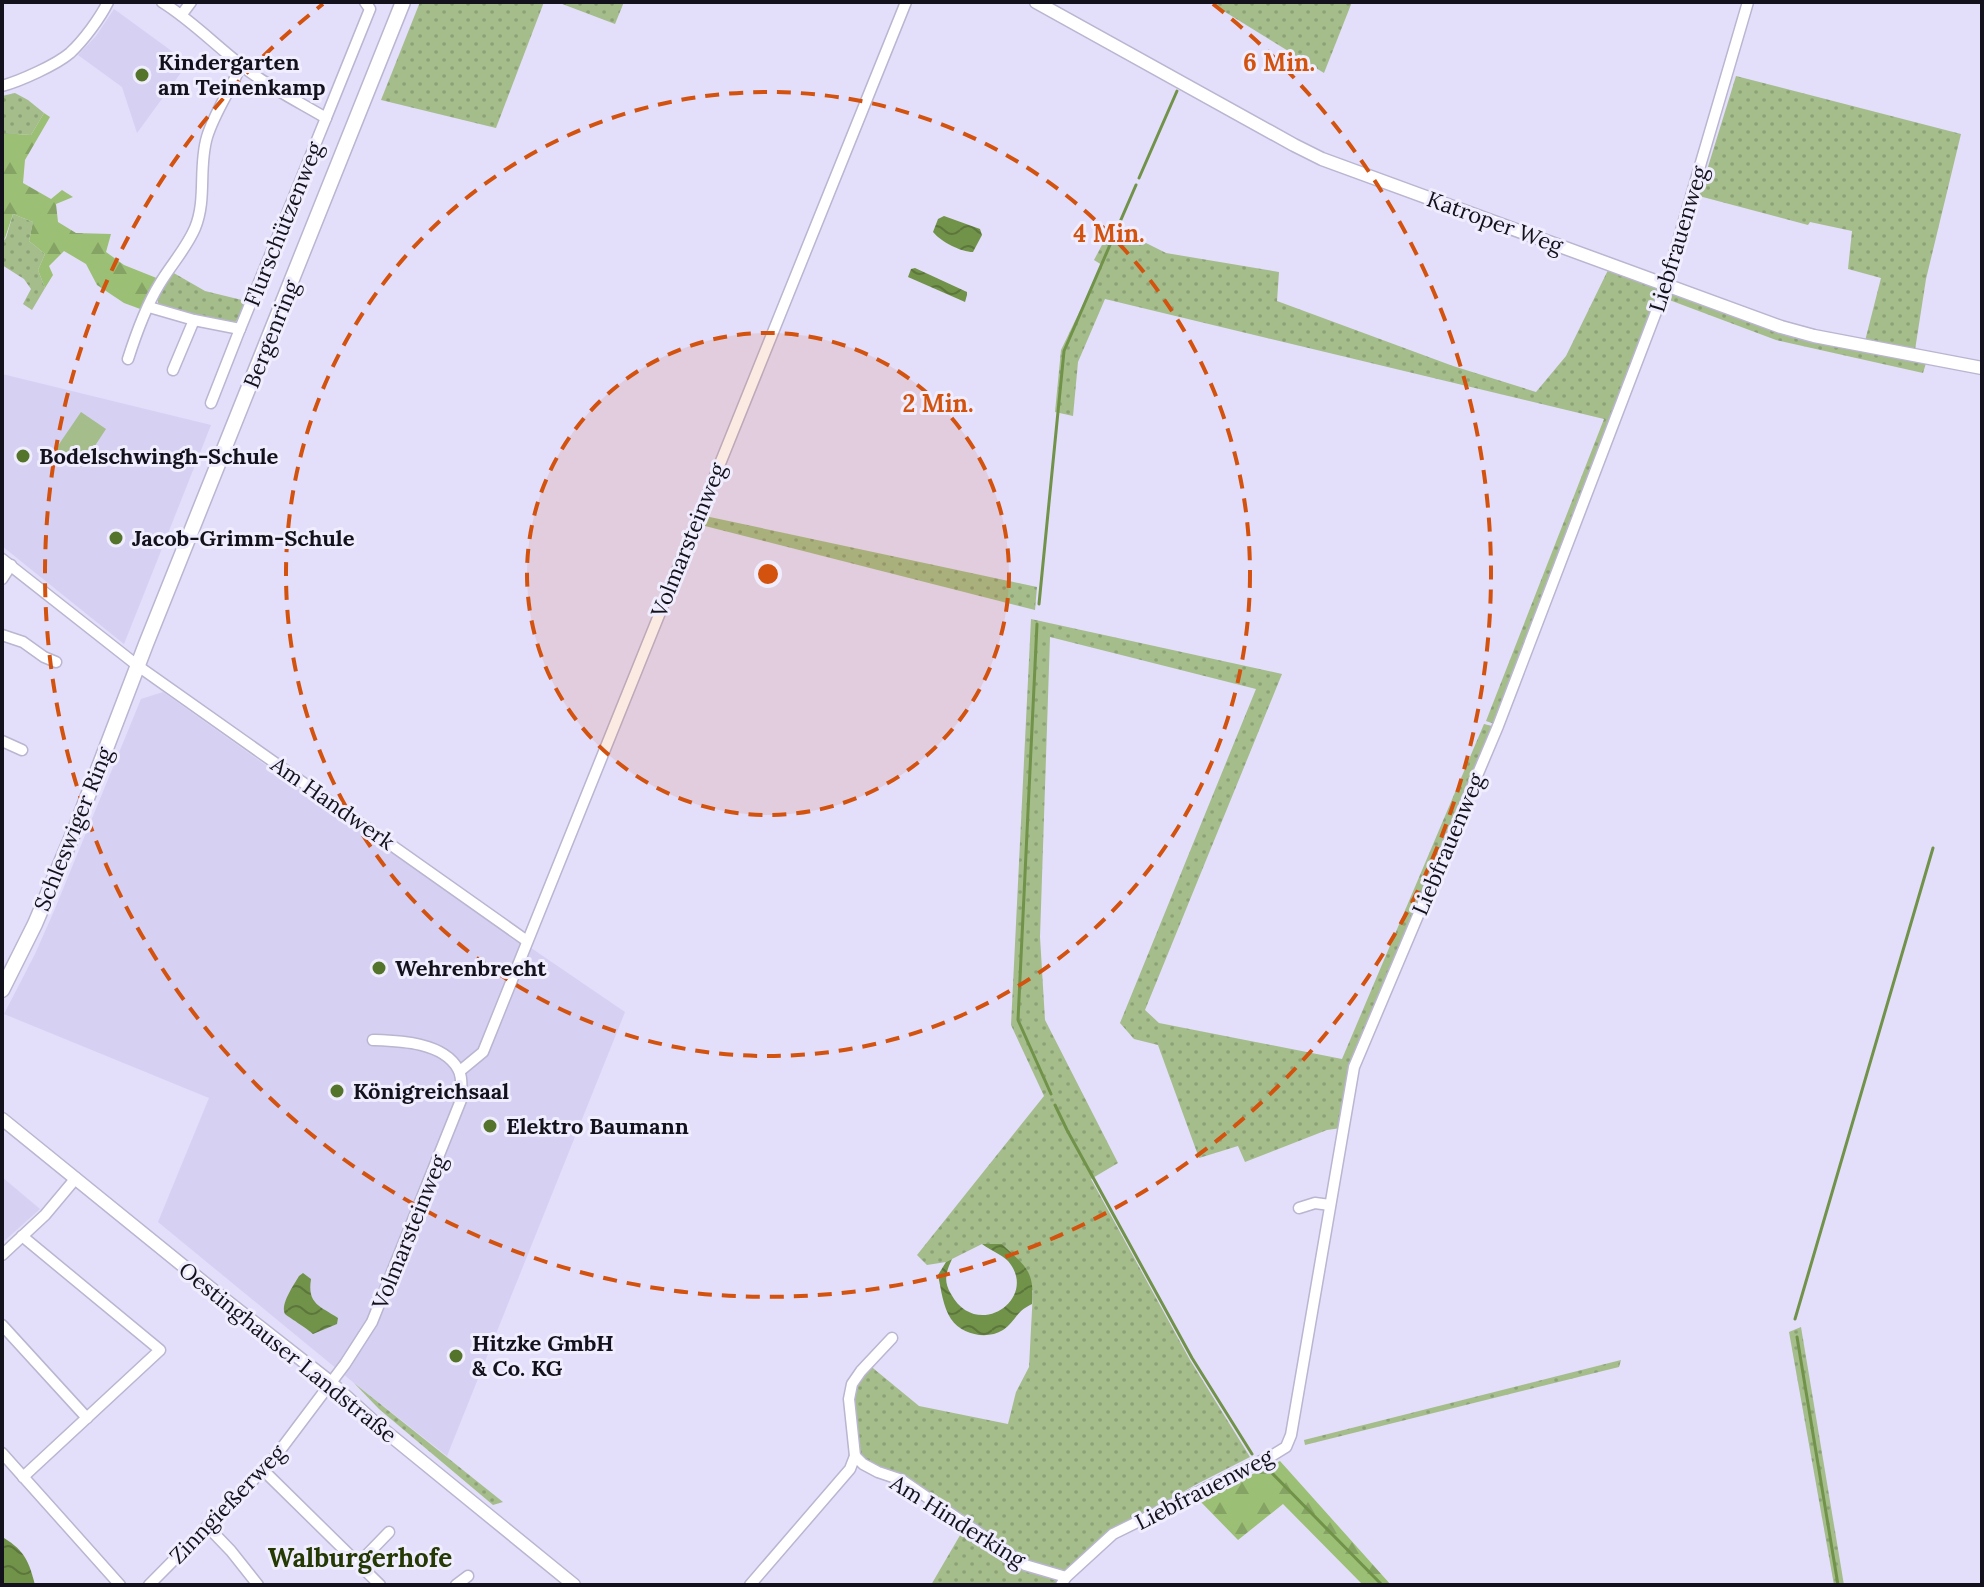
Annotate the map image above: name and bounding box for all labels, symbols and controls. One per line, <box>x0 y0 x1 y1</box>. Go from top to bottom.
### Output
text: 6 Min. <box>1243 47 1315 78</box>
place label: Kindergarten am Teinenkamp <box>158 48 326 101</box>
marker: Kindergarten am Teinenkamp <box>133 66 151 84</box>
street label: Flurschützenweg <box>237 137 329 310</box>
street label: Liebfrauenweg <box>1643 162 1714 315</box>
street label: Katroper Weg <box>1423 184 1568 260</box>
text: 4 Min. <box>1073 218 1145 249</box>
street label: Bergenring <box>237 275 306 392</box>
text: 2 Min. <box>903 388 973 419</box>
place label: Bodelschwingh-Schule <box>39 442 279 470</box>
marker: Bodelschwingh-Schule <box>14 447 32 465</box>
street label: Volmarsteinweg <box>644 458 732 622</box>
place label: Jacob-Grimm-Schule <box>132 524 355 552</box>
marker: Jacob-Grimm-Schule <box>107 529 125 547</box>
centre of rings <box>754 560 782 588</box>
street label: Schleswiger Ring <box>27 742 119 915</box>
street label: Am Handwerk <box>265 750 400 856</box>
street label: Liebfrauenweg <box>1406 768 1491 919</box>
place label: Wehrenbrecht <box>395 954 547 982</box>
marker: Wehrenbrecht <box>370 959 388 977</box>
place label: Königreichsaal <box>353 1077 509 1105</box>
marker: Königreichsaal <box>328 1082 346 1100</box>
place label: Elektro Baumann <box>506 1112 689 1140</box>
marker: Elektro Baumann <box>481 1117 499 1135</box>
street label: Volmarsteinweg <box>365 1150 453 1314</box>
street label: Oestinghauser Landstraße <box>173 1255 403 1449</box>
place label: Hitzke GmbH & Co. KG <box>472 1329 614 1382</box>
marker: Hitzke GmbH & Co. KG <box>447 1347 465 1365</box>
street label: Zinngießerweg <box>163 1438 291 1569</box>
street label: Liebfrauenweg <box>1130 1442 1278 1536</box>
street label: Am Hinderking <box>885 1468 1031 1574</box>
district label: Walburgerhofe <box>268 1541 452 1574</box>

